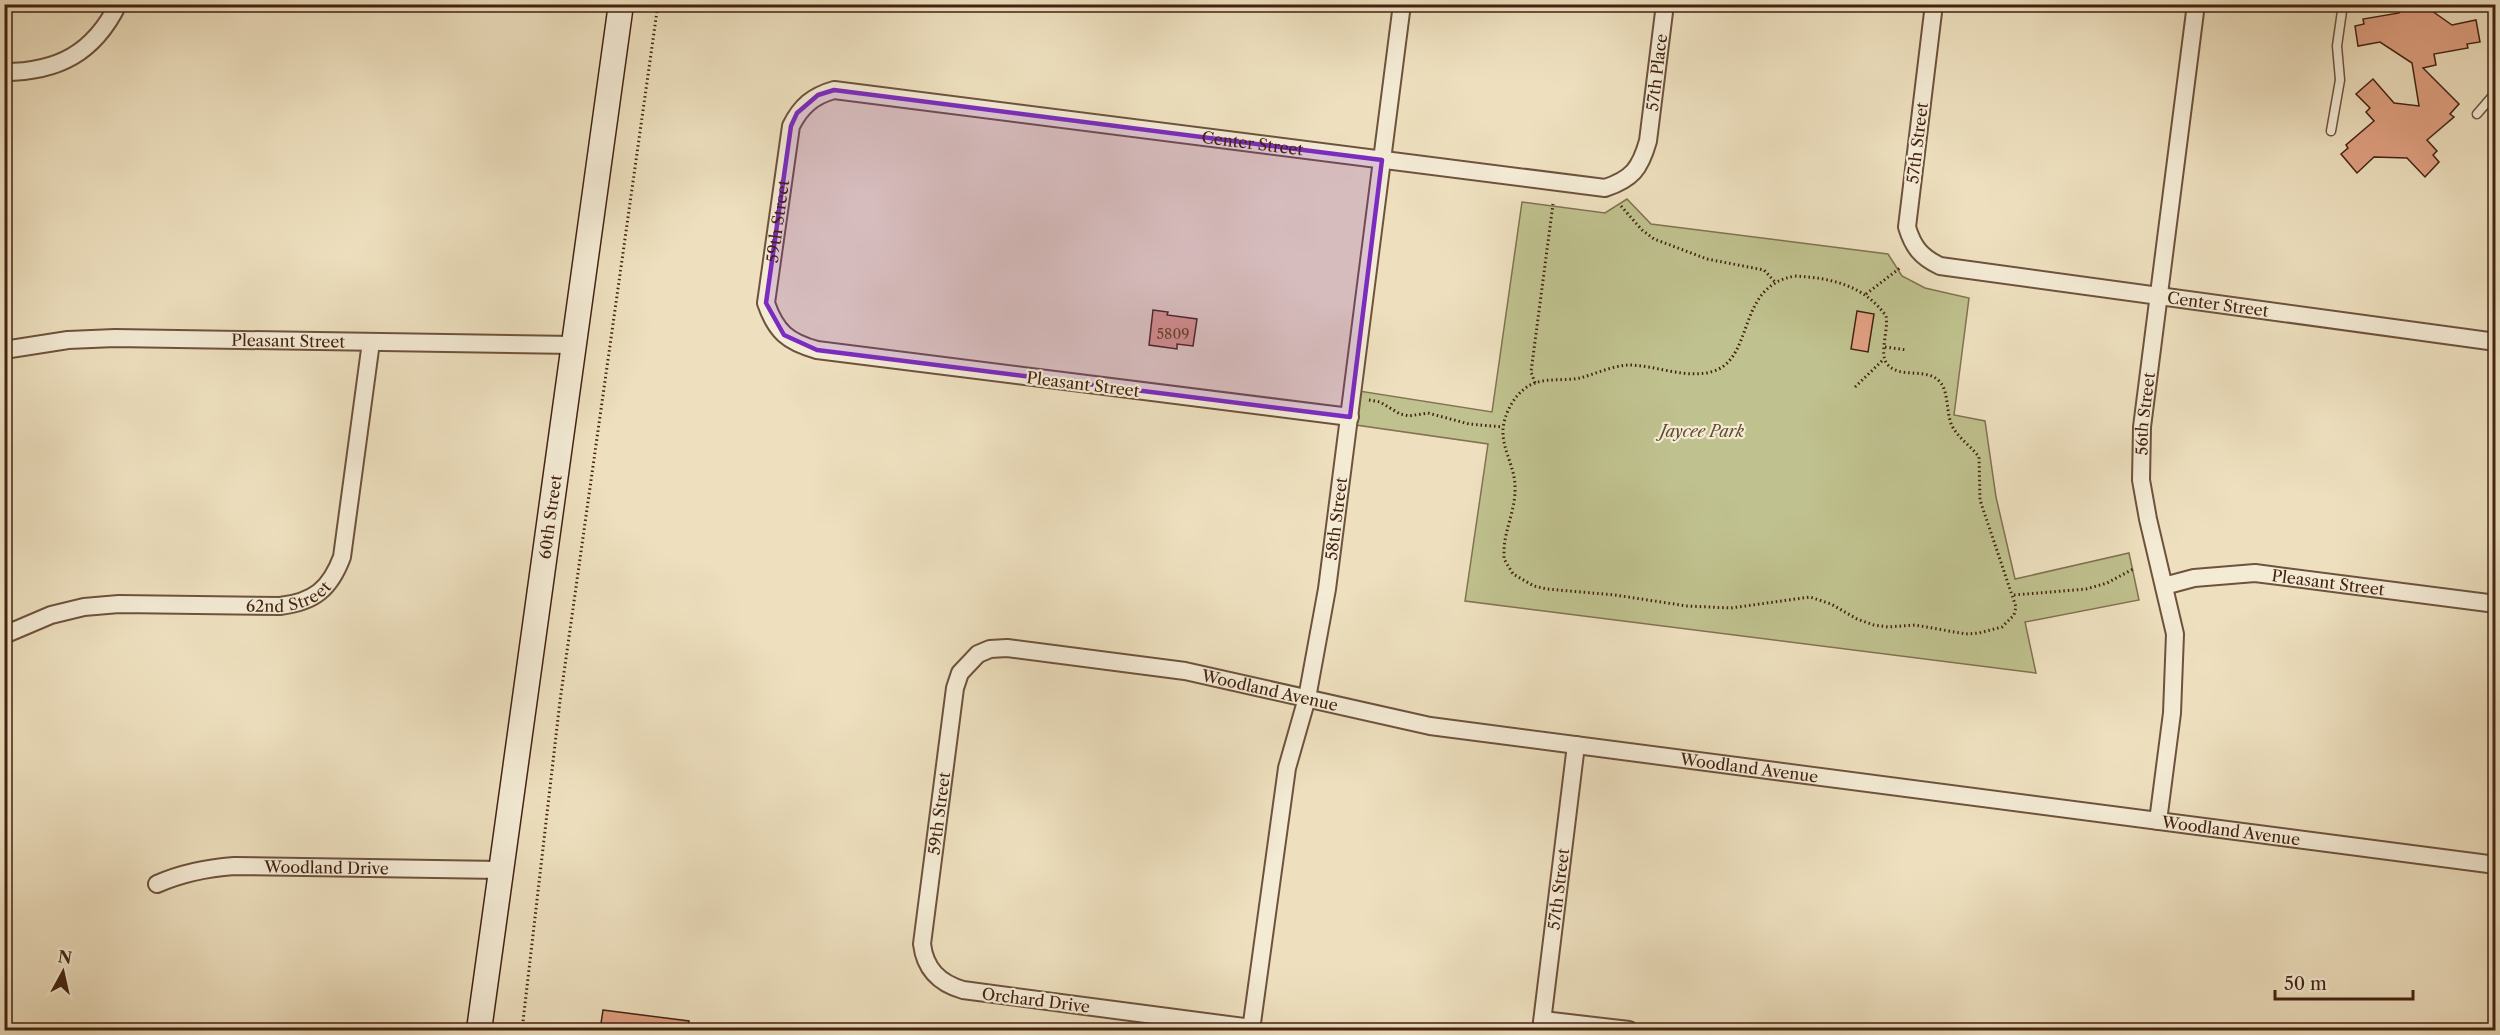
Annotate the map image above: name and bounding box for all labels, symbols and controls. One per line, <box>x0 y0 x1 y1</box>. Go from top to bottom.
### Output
street label: 57th Place <box>1642 33 1671 112</box>
street label: 57th Street <box>1902 101 1932 185</box>
street label: Center Street <box>1201 127 1305 160</box>
street label: 59th Street <box>762 178 793 264</box>
street label: Center Street <box>2166 287 2270 321</box>
house number: 5809 <box>1157 325 1189 343</box>
street label: Pleasant Street <box>231 330 345 352</box>
street label: Pleasant Street <box>1025 367 1141 401</box>
street label: 56th Street <box>2131 371 2159 456</box>
park label: Jaycee Park <box>1655 421 1745 441</box>
street label: 60th Street <box>534 473 566 560</box>
street label: 58th Street <box>1321 476 1351 561</box>
street label: Pleasant Street <box>2271 565 2386 600</box>
street label: 62nd Street <box>246 577 335 616</box>
street label: Woodland Avenue <box>1199 665 1340 715</box>
street label: Woodland Avenue <box>1678 749 1819 787</box>
street label: 59th Street <box>924 770 954 856</box>
street label: Woodland Avenue <box>2160 811 2301 849</box>
street label: 57th Street <box>1543 847 1573 931</box>
street label: Woodland Drive <box>263 856 389 878</box>
north arrow <box>33 942 93 1002</box>
text: N <box>57 946 73 968</box>
scale bar <box>2275 963 2413 1001</box>
text: 50 m <box>2284 973 2327 995</box>
street label: Orchard Drive <box>981 983 1091 1017</box>

